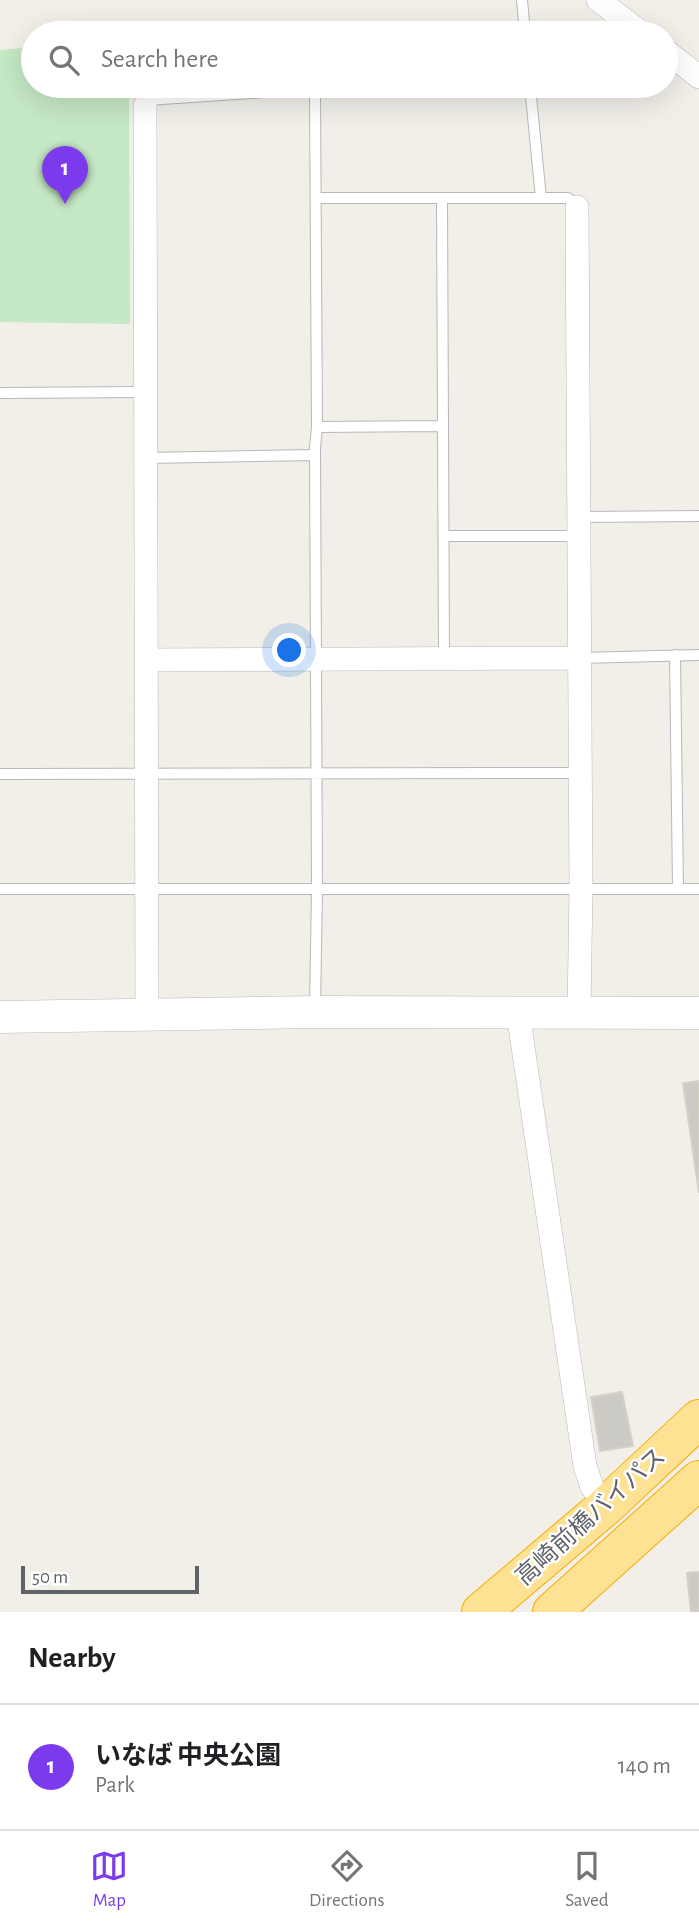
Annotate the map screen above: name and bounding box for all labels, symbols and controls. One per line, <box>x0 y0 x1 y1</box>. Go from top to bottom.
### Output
search box <box>21 21 678 98</box>
icon: search <box>45 41 83 79</box>
text: Search here <box>101 46 219 72</box>
pin: 1 <box>42 146 88 204</box>
your location <box>272 633 306 667</box>
street label: 高崎前橋バイパス <box>510 1443 670 1590</box>
scale bar <box>21 1563 200 1595</box>
text: 50 m <box>32 1568 68 1587</box>
text: Nearby <box>28 1643 116 1673</box>
text: いなば 中央公園 <box>95 1743 281 1769</box>
text: 1 <box>47 1755 55 1778</box>
text: 140 m <box>618 1755 671 1778</box>
text: Park <box>95 1774 135 1797</box>
tab: Map <box>90 1847 128 1912</box>
tab: Directions <box>309 1847 385 1912</box>
tab: Saved <box>565 1847 609 1912</box>

